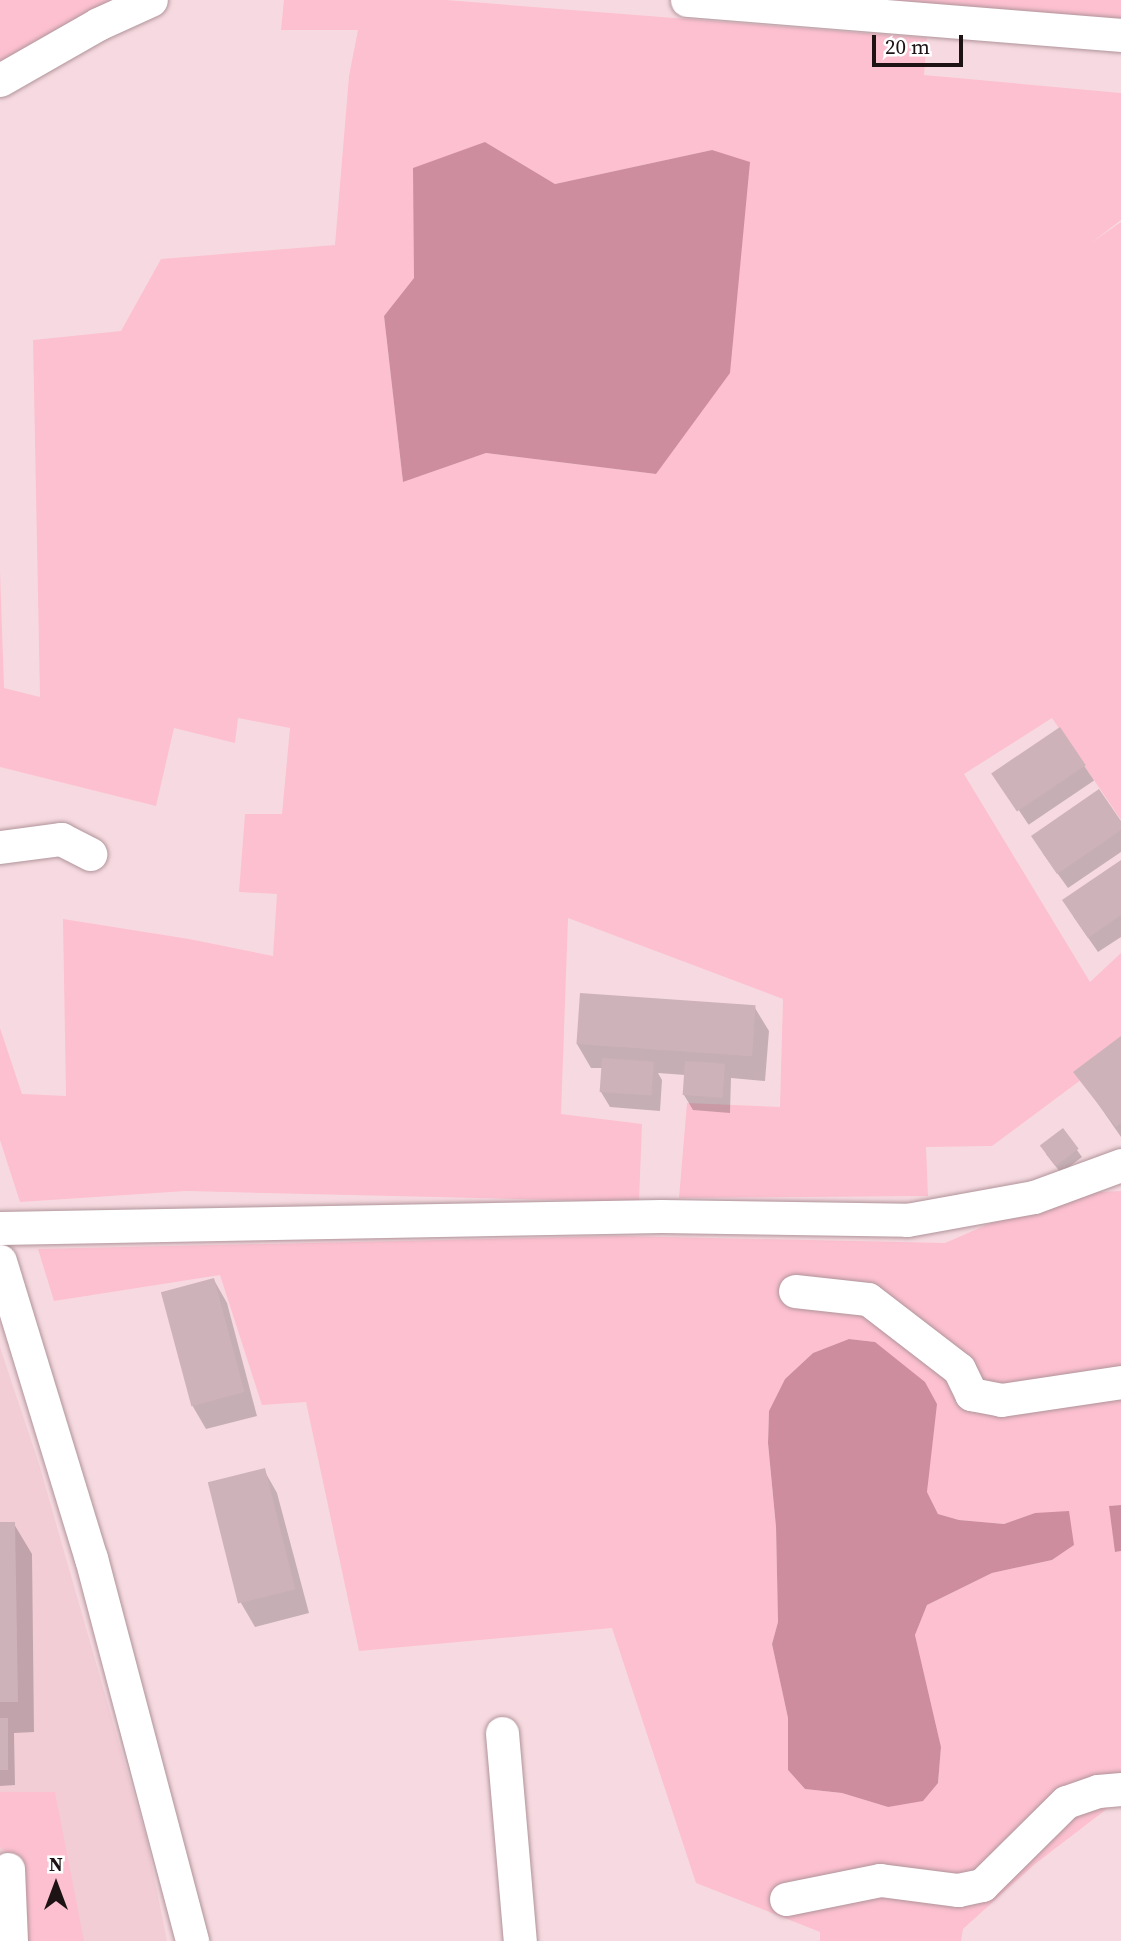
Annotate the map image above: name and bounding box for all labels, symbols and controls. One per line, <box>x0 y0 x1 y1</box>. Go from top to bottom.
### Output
scale bar <box>876 21 967 65</box>
text: 20 m <box>885 32 930 61</box>
north arrow <box>21 1850 91 1920</box>
text: N <box>49 1851 63 1877</box>

